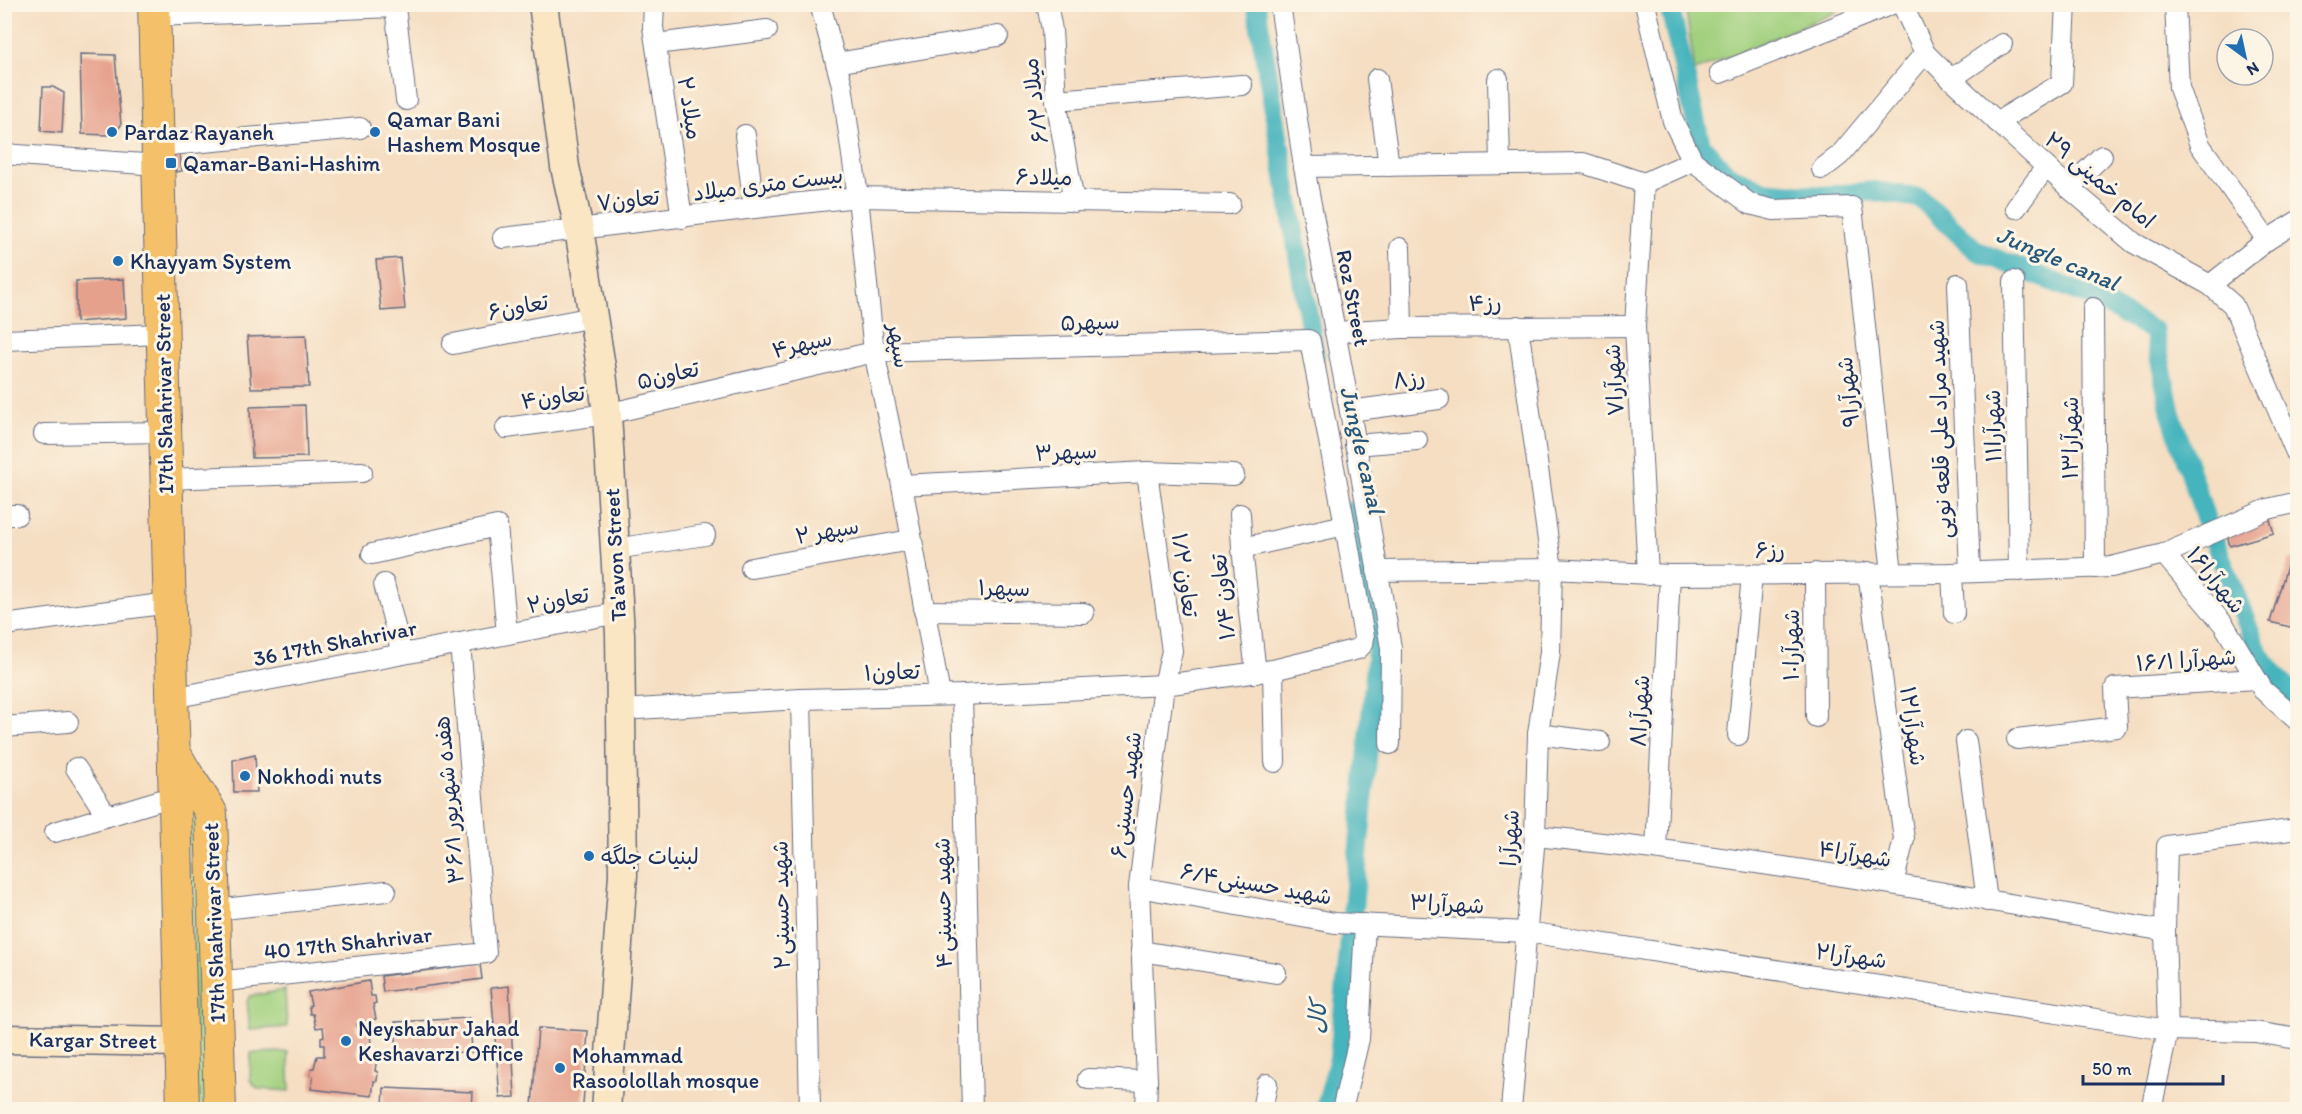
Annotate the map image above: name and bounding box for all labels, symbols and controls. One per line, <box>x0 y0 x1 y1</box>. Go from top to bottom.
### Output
north arrow <box>2215 27 2275 87</box>
street label: میلاد ۶/۲ <box>1016 57 1054 145</box>
text: N <box>2243 58 2263 80</box>
street label: میلاد ۲ <box>672 74 708 142</box>
place label: Qamar Bani Hashem Mosque <box>387 106 541 158</box>
place label: Pardaz Rayaneh <box>124 119 274 146</box>
marker: Pardaz Rayaneh <box>105 125 119 139</box>
marker: Qamar Bani Hashem Mosque <box>368 125 382 139</box>
street label: امام خمینی ۲۹ <box>2037 126 2161 236</box>
place label: Qamar-Bani-Hashim <box>183 150 381 177</box>
marker: Qamar-Bani-Hashim <box>164 156 178 170</box>
street label: بیست متری میلاد <box>691 161 845 207</box>
street label: میلاد۶ <box>1015 163 1073 191</box>
street label: تعاون۷ <box>595 183 662 217</box>
water label: Jungle canal <box>1993 219 2126 298</box>
street label: Roz Street <box>1330 247 1376 349</box>
place label: Khayyam System <box>130 248 292 275</box>
marker: Khayyam System <box>111 254 125 268</box>
street label: تعاون۶ <box>485 288 551 326</box>
street label: رز۴ <box>1468 289 1502 317</box>
street label: 17th Shahrivar Street <box>149 293 179 495</box>
street label: سپهر۵ <box>1060 307 1120 338</box>
street label: شهید مراد علی قلعه نویی <box>1923 319 1958 539</box>
street label: سپهر <box>881 320 916 370</box>
street label: سپهر۴ <box>769 324 835 365</box>
street label: شهرآرا۷ <box>1599 343 1629 417</box>
street label: تعاون۵ <box>634 355 702 395</box>
street label: شهرآرا۹ <box>1831 355 1865 429</box>
street label: رز۸ <box>1391 363 1427 395</box>
street label: تعاون۴ <box>519 379 587 415</box>
water label: Jungle canal <box>1334 383 1392 519</box>
street label: شهرآرا۱۱ <box>1979 389 2007 463</box>
street label: شهرآرا۱۳ <box>2057 397 2084 479</box>
street label: سپهر۳ <box>1034 437 1098 468</box>
street label: Ta'avon Street <box>598 488 632 622</box>
street label: سپهر ۲ <box>793 512 861 551</box>
street label: تعاون ۱/۲ <box>1166 531 1204 620</box>
street label: رز۶ <box>1755 536 1785 564</box>
street label: شهرآرا۱۶ <box>2181 541 2251 619</box>
street label: تعاون ۱/۴ <box>1205 552 1241 642</box>
street label: سپهر۱ <box>978 574 1030 603</box>
street label: تعاون۲ <box>525 581 592 619</box>
street label: شهرآرا۱۰ <box>1778 609 1805 681</box>
street label: 36 17th Shahrivar <box>251 614 419 672</box>
street label: شهرآرا ۱۶/۱ <box>2135 643 2237 677</box>
street label: تعاون۱ <box>864 658 921 686</box>
street label: شهرآرا۸ <box>1625 674 1655 748</box>
street label: شهرآرا۱۲ <box>1894 685 1932 767</box>
street label: هفده شهریور ۳۶/۱ <box>428 715 470 885</box>
street label: شهید حسینی۶ <box>1105 730 1148 860</box>
place label: Nokhodi nuts <box>257 763 382 790</box>
marker: Nokhodi nuts <box>238 769 252 783</box>
street label: شهرآرا <box>1495 809 1525 867</box>
street label: 17th Shahrivar Street <box>197 822 231 1024</box>
street label: شهرآرا۴ <box>1817 835 1893 873</box>
street label: شهید حسینی۴ <box>928 837 959 969</box>
street label: شهید حسینی۲ <box>766 840 797 970</box>
place label: لبنیات جلگه <box>601 843 699 870</box>
marker: لبنیات جلگه <box>582 849 596 863</box>
street label: شهید حسینی۶/۴ <box>1178 857 1334 912</box>
street label: شهرآرا۳ <box>1409 889 1485 919</box>
street label: 40 17th Shahrivar <box>263 921 434 965</box>
street label: شهرآرا۲ <box>1814 938 1888 974</box>
water label: کال <box>1301 996 1333 1035</box>
place label: Neyshabur Jahad Keshavarzi Office <box>358 1015 524 1067</box>
street label: Kargar Street <box>29 1025 157 1055</box>
marker: Neyshabur Jahad Keshavarzi Office <box>339 1034 353 1048</box>
place label: Mohammad Rasoolollah mosque <box>572 1042 759 1094</box>
scale bar <box>2083 1048 2222 1086</box>
text: 50 m <box>2092 1058 2132 1080</box>
marker: Mohammad Rasoolollah mosque <box>553 1061 567 1075</box>

